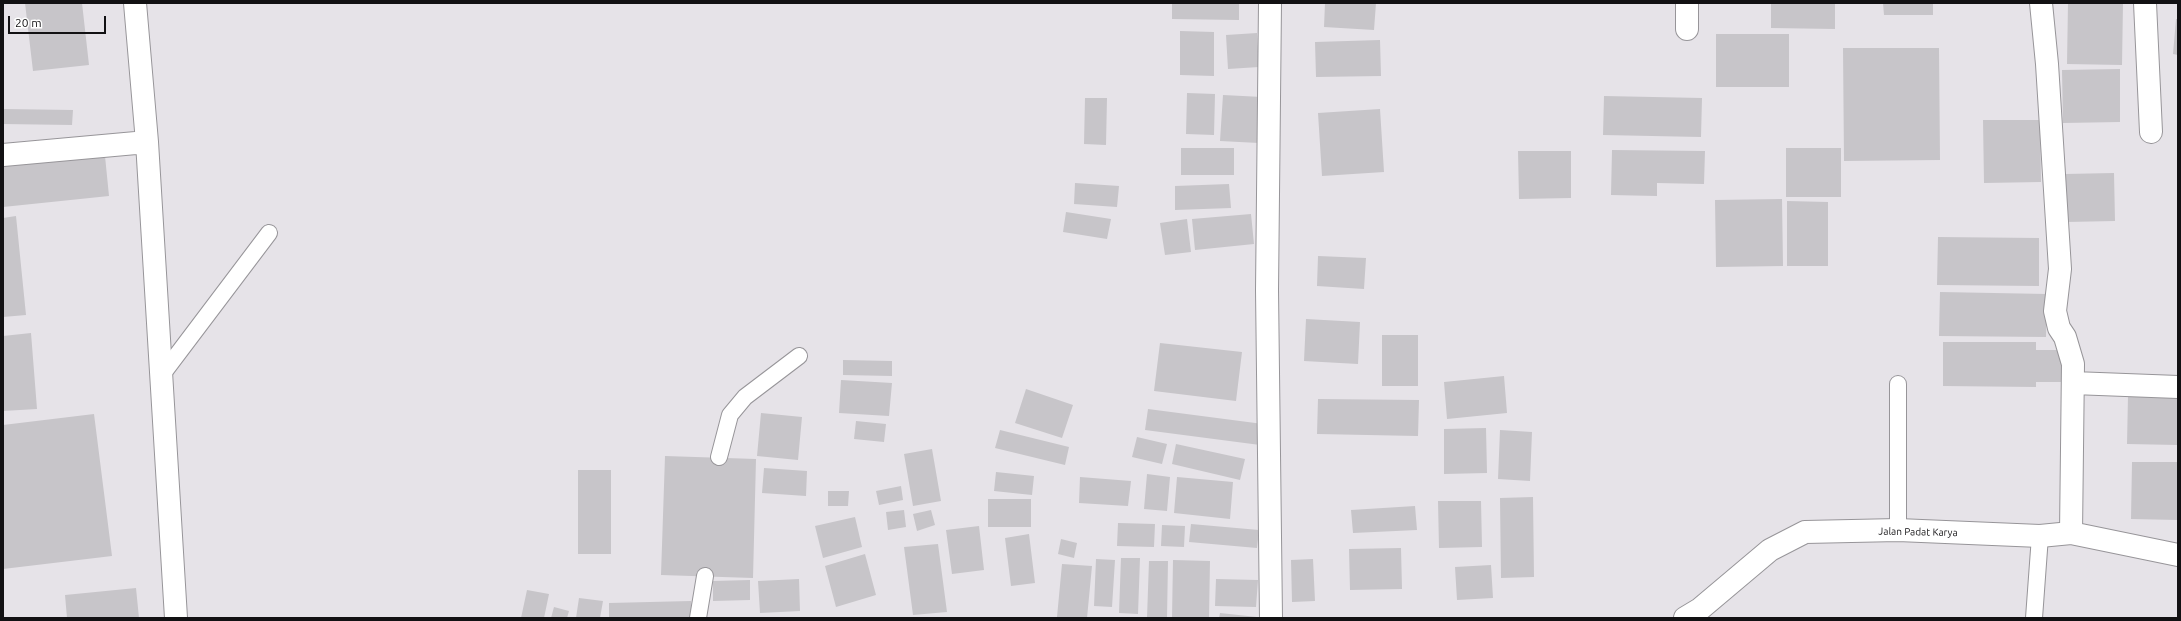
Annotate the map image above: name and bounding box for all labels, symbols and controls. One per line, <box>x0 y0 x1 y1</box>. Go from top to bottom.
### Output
scale bar <box>10 8 108 34</box>
text: 20 m <box>15 16 42 29</box>
street label: Jalan Padat Karya <box>1878 525 1958 539</box>

